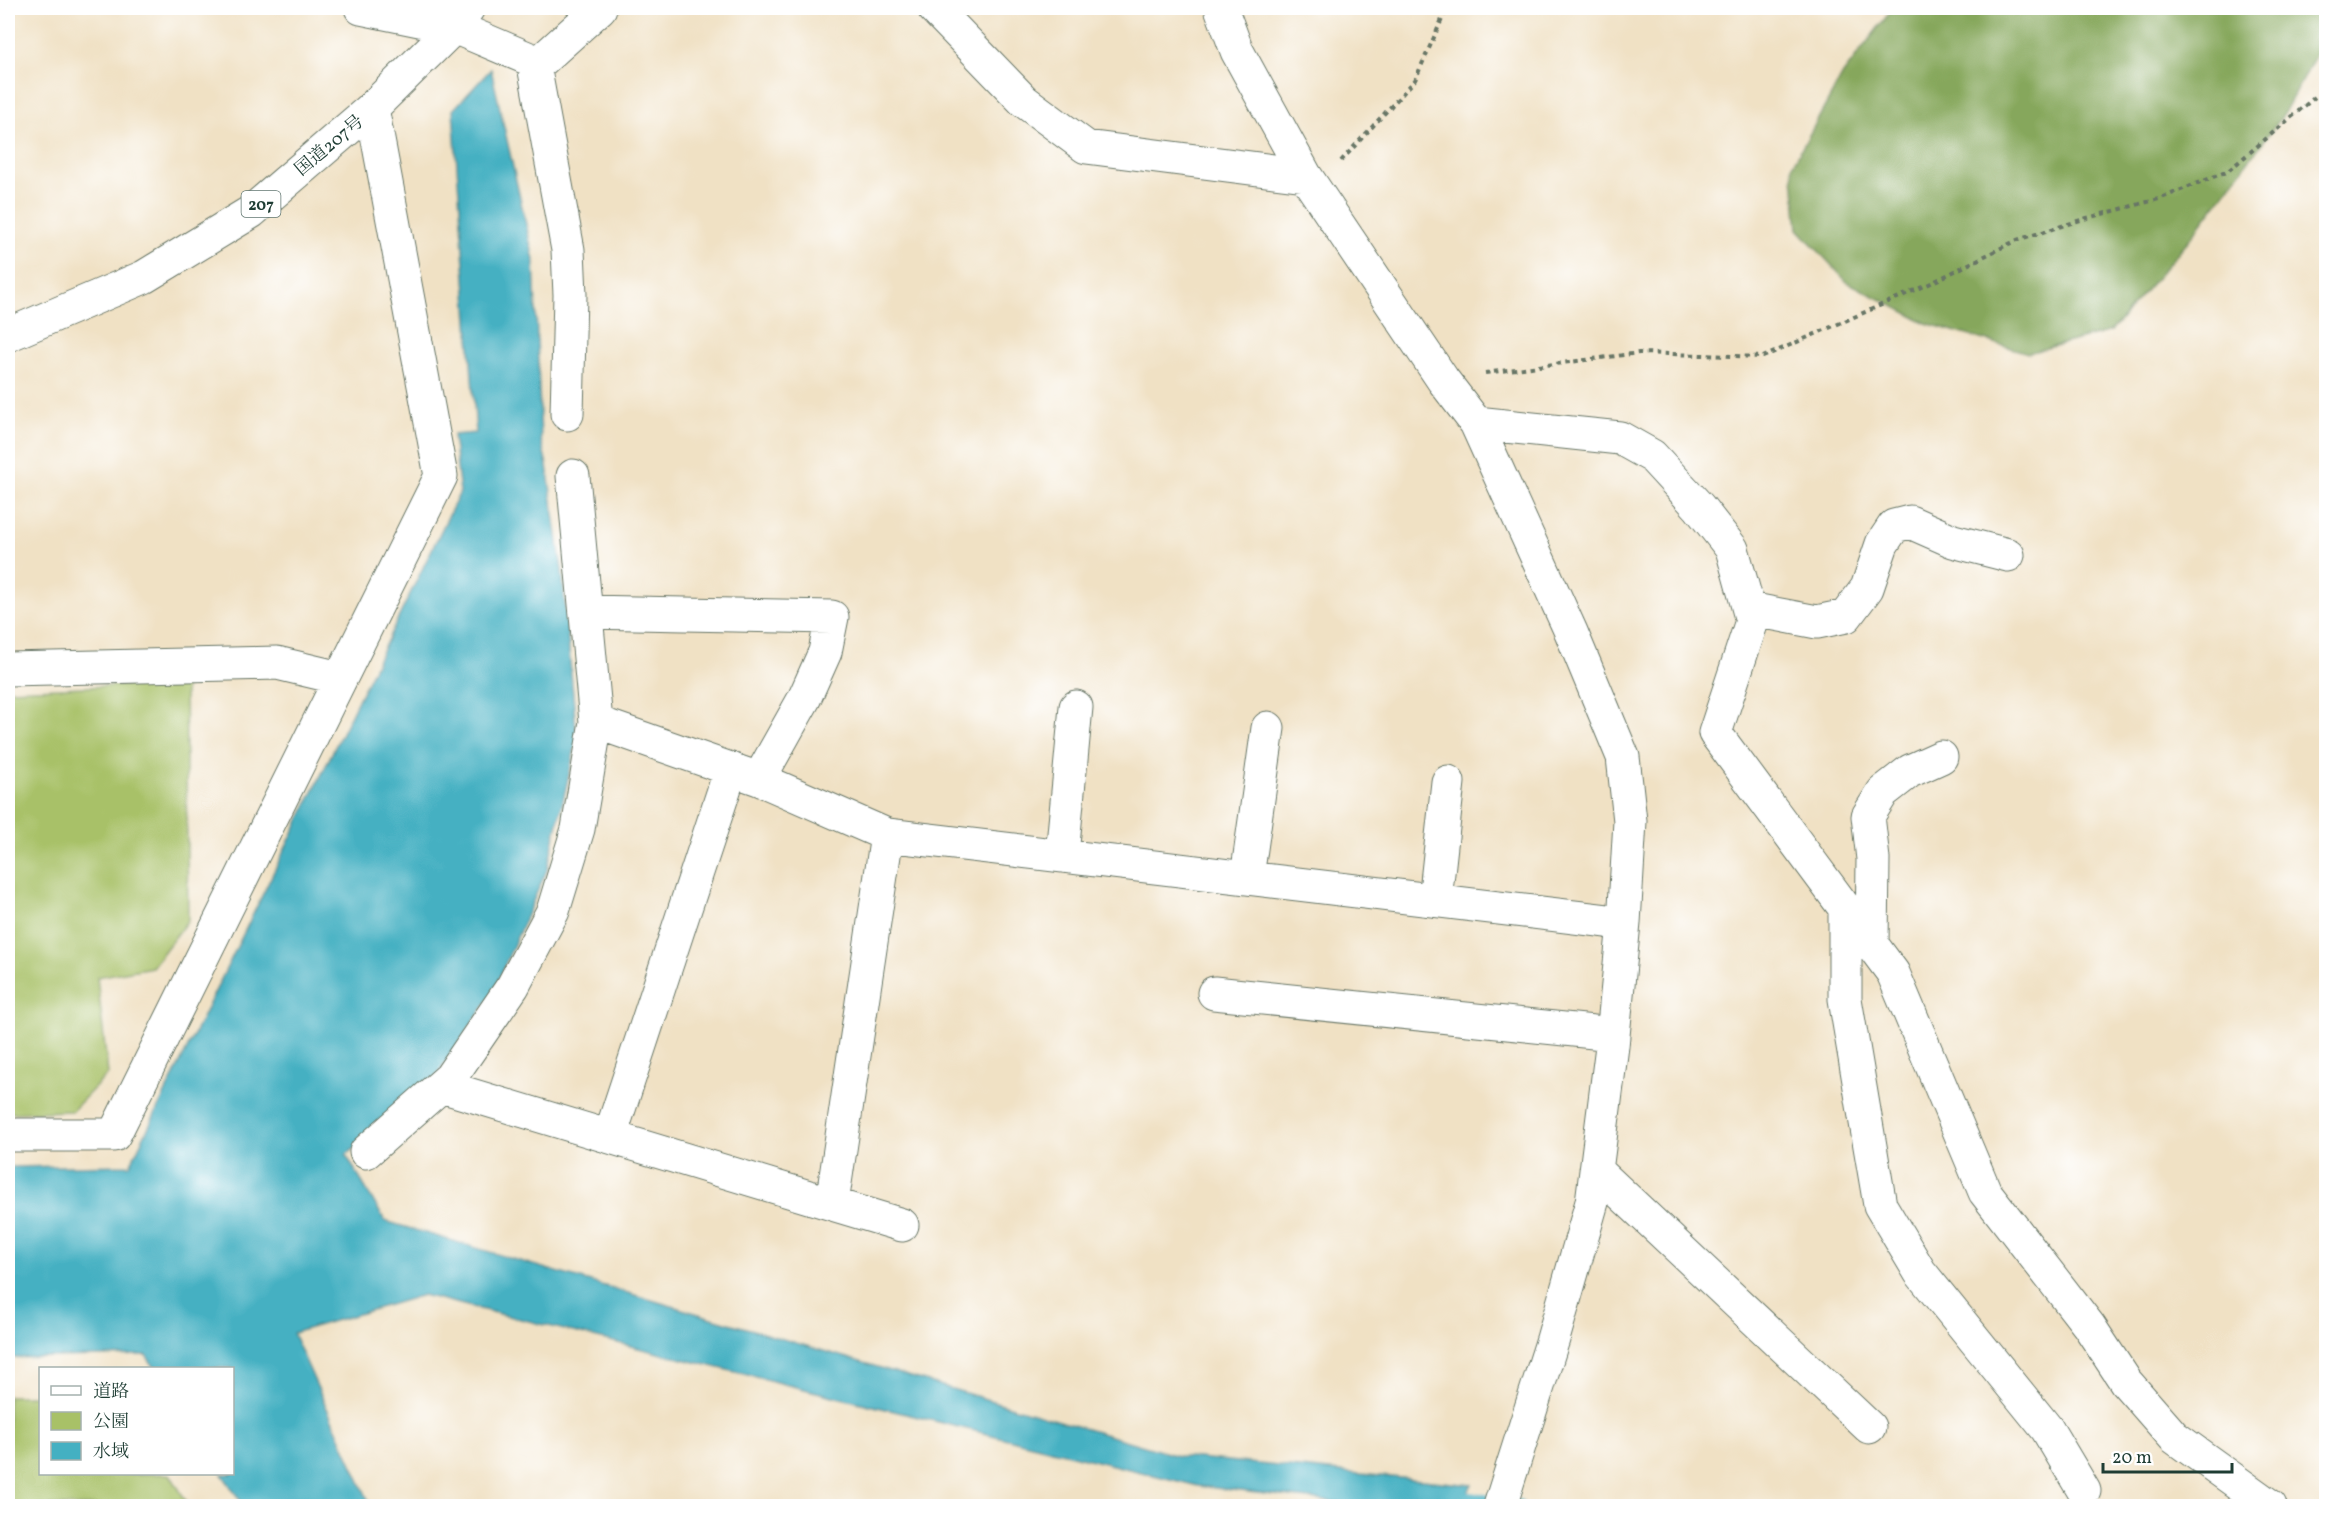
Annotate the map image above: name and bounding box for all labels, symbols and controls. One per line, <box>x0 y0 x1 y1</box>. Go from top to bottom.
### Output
street label: 国道207号 <box>290 110 370 182</box>
road number: 207 <box>242 191 280 217</box>
legend <box>39 1367 234 1475</box>
text: 道路 <box>93 1380 129 1405</box>
text: 公園 <box>93 1410 129 1435</box>
scale bar <box>2103 1436 2232 1474</box>
text: 水域 <box>93 1440 129 1465</box>
text: 20 m <box>2112 1446 2152 1471</box>

